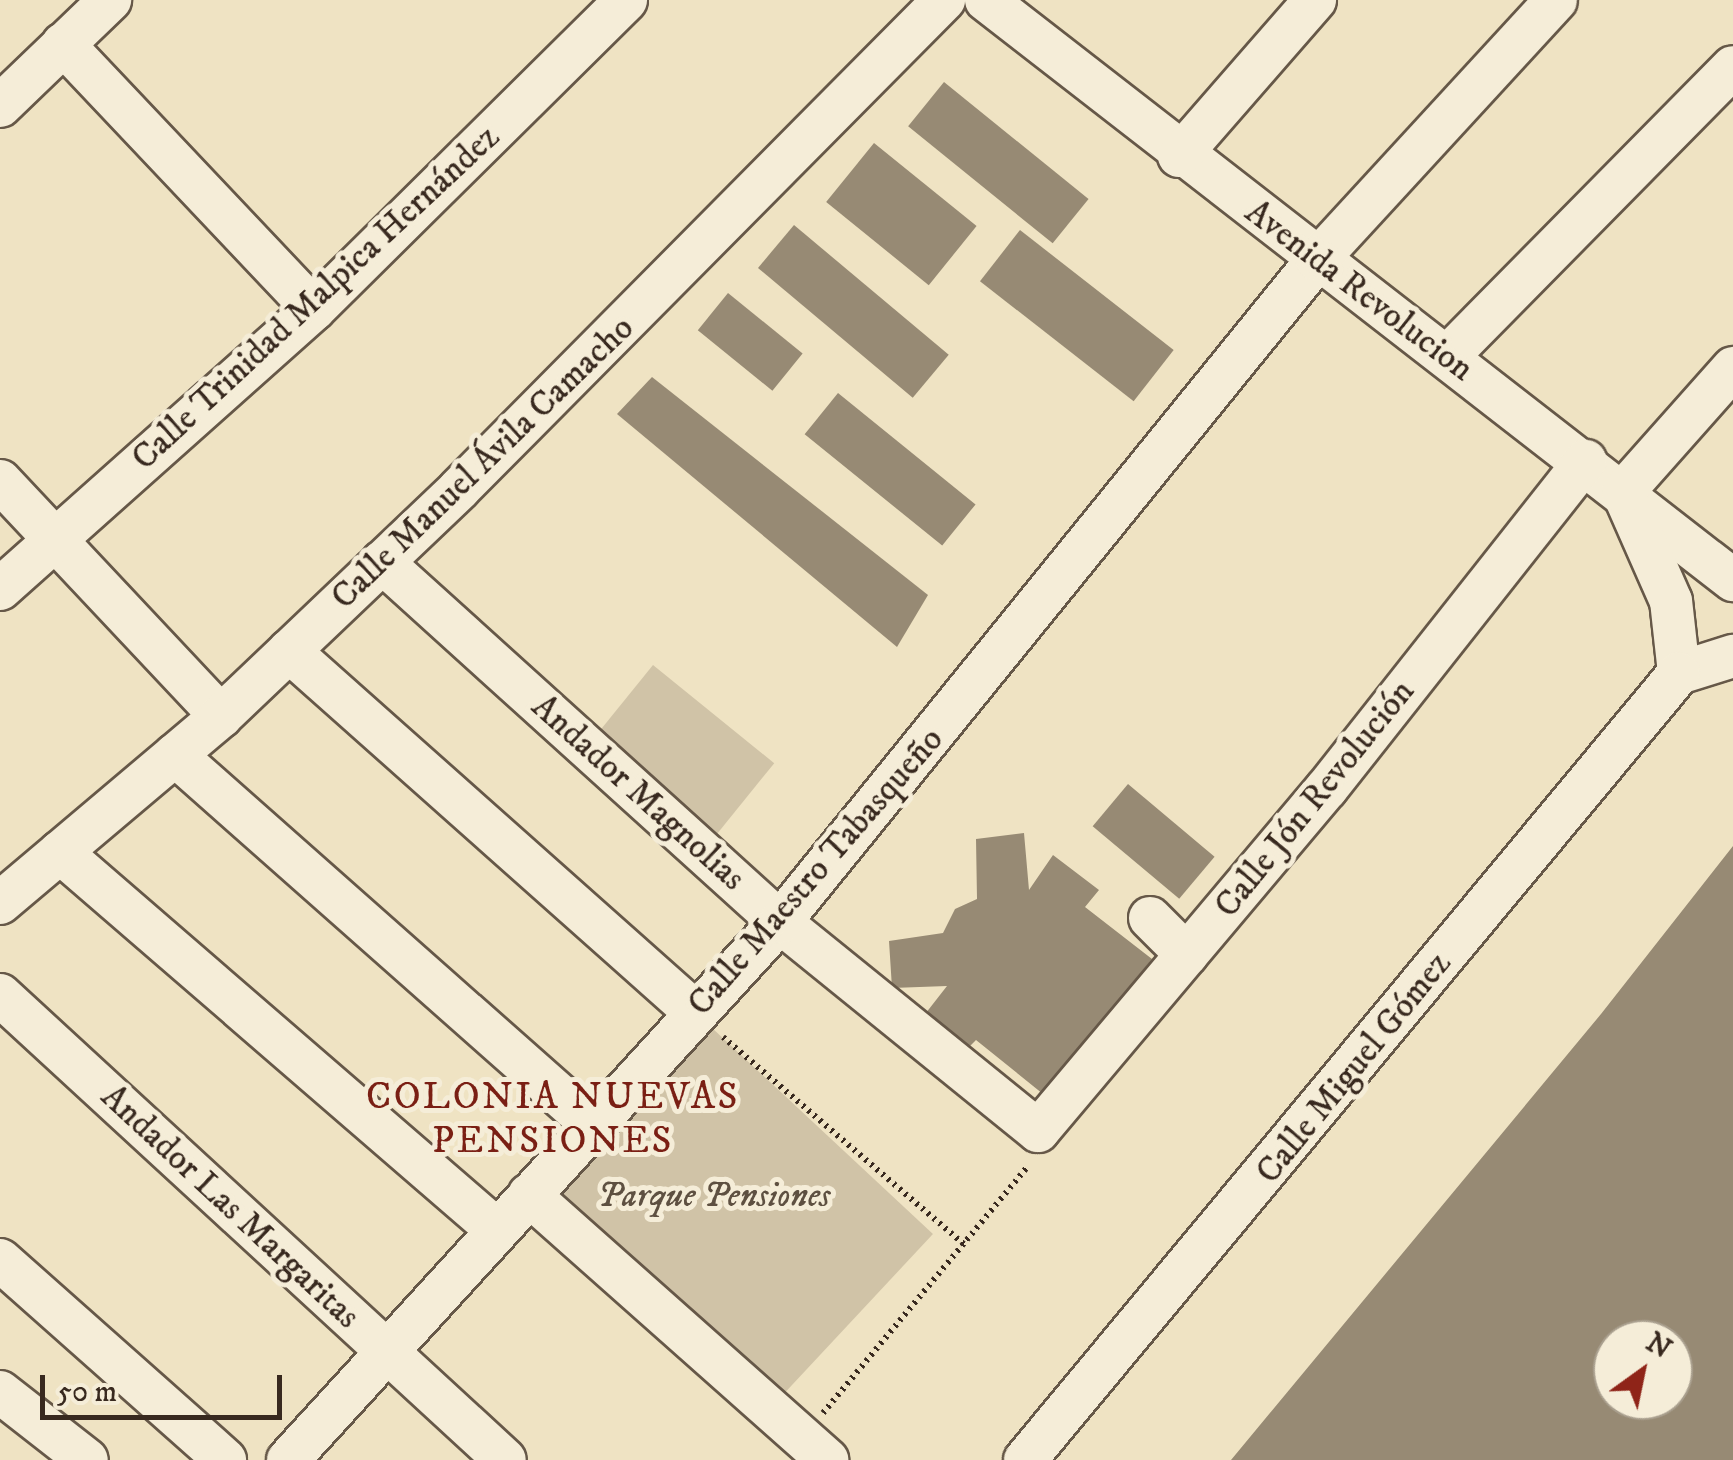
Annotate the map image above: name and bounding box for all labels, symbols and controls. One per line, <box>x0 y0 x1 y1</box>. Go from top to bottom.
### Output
street label: Calle Trinidad Malpica Hernández <box>124 117 508 479</box>
street label: Avenida Revolucion <box>1237 191 1481 391</box>
street label: Calle Manuel Ávila Camacho <box>323 308 643 618</box>
street label: Calle Jón Revolución <box>1206 672 1424 926</box>
street label: Andador Magnolias <box>523 686 753 900</box>
street label: Calle Maestro Tabasqueño <box>679 719 953 1025</box>
street label: Calle Miguel Gómez <box>1248 944 1460 1192</box>
district label: COLONIA NUEVAS PENSIONES <box>366 1075 740 1164</box>
street label: Andador Las Margaritas <box>92 1076 368 1338</box>
park label: Parque Pensiones <box>597 1175 831 1217</box>
north arrow <box>1593 1320 1693 1420</box>
text: N <box>1639 1325 1678 1367</box>
scale bar <box>45 1355 288 1417</box>
text: 50 m <box>57 1374 117 1411</box>

